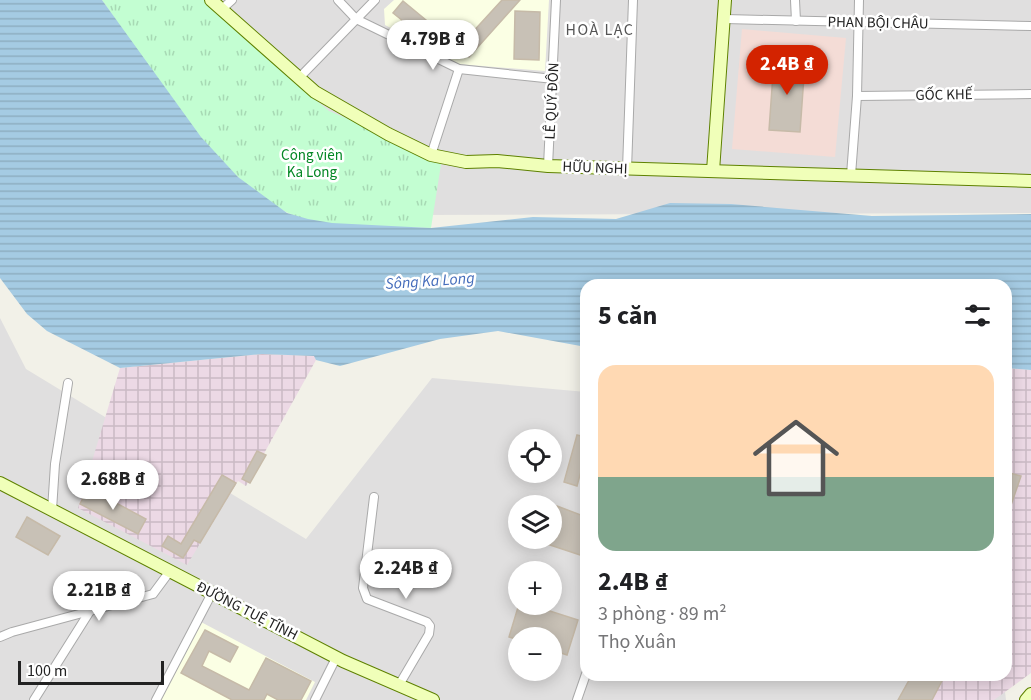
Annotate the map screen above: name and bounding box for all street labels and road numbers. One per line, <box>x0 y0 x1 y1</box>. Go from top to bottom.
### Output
street label: PHAN BỘI CHÂU <box>827 12 929 34</box>
street label: LÊ QUÝ ĐÔN <box>540 62 564 140</box>
street label: GỐC KHẾ <box>915 84 974 106</box>
street label: HỮU NGHỊ <box>562 156 628 180</box>
street label: ĐƯỜNG TUỆ TĨNH <box>193 576 301 646</box>

